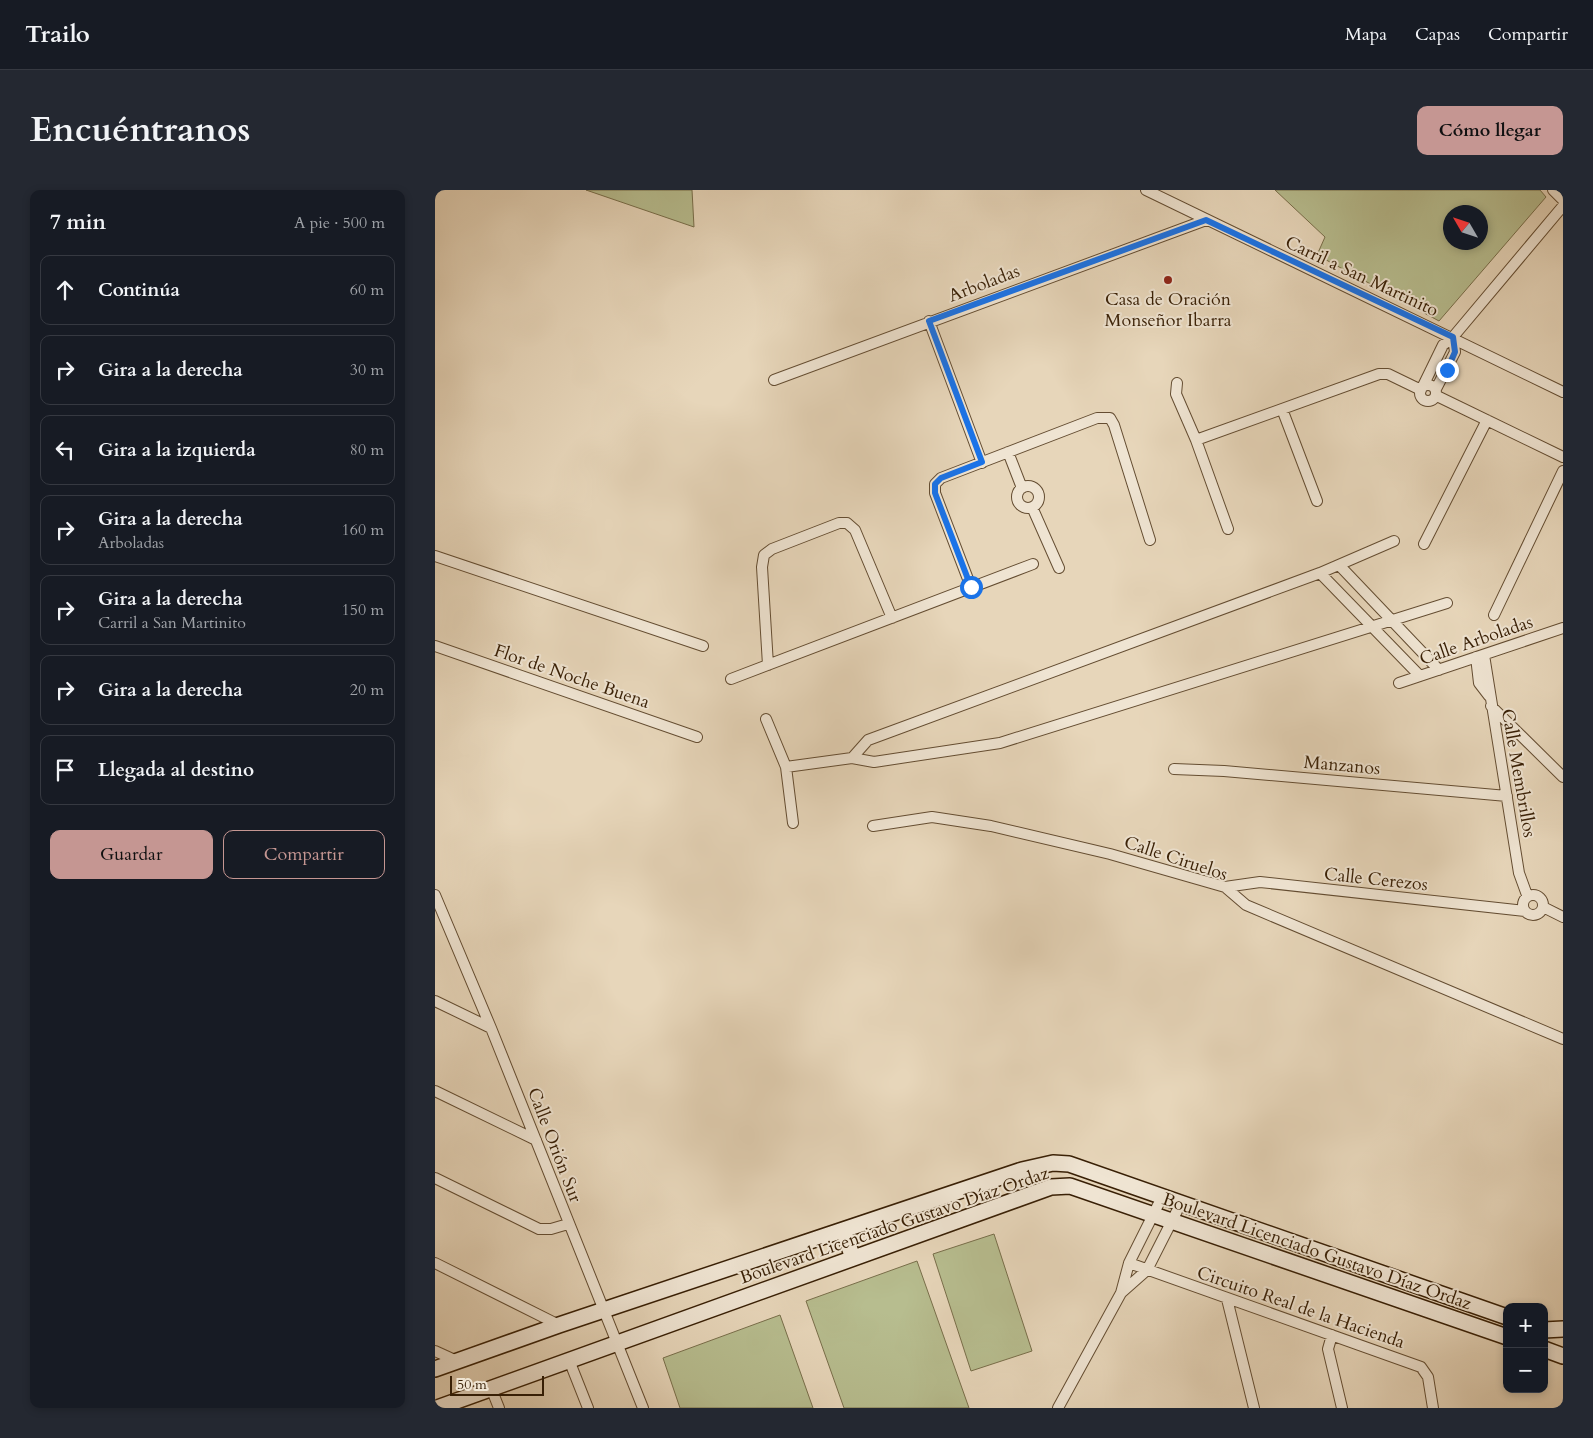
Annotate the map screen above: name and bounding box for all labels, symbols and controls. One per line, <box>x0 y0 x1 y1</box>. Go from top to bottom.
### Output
text: Trailo <box>25 18 90 51</box>
text: Mapa <box>1345 22 1387 47</box>
text: Capas <box>1415 22 1460 47</box>
text: Compartir <box>1488 22 1568 47</box>
text: Encuéntranos <box>30 106 251 154</box>
button: Cómo llegar <box>1417 106 1563 155</box>
north arrow <box>1443 205 1488 250</box>
text: 7 min <box>50 208 106 237</box>
text: A pie · 500 m <box>294 212 385 234</box>
street label: Carril a San Martinito <box>1281 230 1443 323</box>
street label: Arboladas <box>945 258 1023 308</box>
marker: Casa de Oración Monseñor Ibarra <box>1162 274 1174 286</box>
icon: ahead <box>51 276 79 304</box>
text: Continúa <box>98 277 180 303</box>
text: 60 m <box>350 279 384 301</box>
place label: Casa de Oración Monseñor Ibarra <box>1105 287 1232 333</box>
icon: right <box>51 356 79 384</box>
text: Gira a la derecha <box>98 357 243 383</box>
text: 30 m <box>350 359 384 381</box>
route end <box>1436 359 1459 382</box>
icon: left <box>51 436 79 464</box>
text: Gira a la izquierda <box>98 437 256 463</box>
text: 80 m <box>350 439 384 461</box>
text: Gira a la derecha <box>98 506 243 532</box>
icon: right <box>51 516 79 544</box>
text: 160 m <box>342 519 384 541</box>
text: Arboladas <box>98 532 164 554</box>
route start <box>960 576 983 599</box>
text: Gira a la derecha <box>98 586 243 612</box>
icon: right <box>51 596 79 624</box>
text: 150 m <box>342 599 384 621</box>
street label: Calle Arboladas <box>1416 609 1536 672</box>
text: Carril a San Martinito <box>98 612 246 634</box>
street label: Flor de Noche Buena <box>491 638 653 715</box>
icon: right <box>51 676 79 704</box>
text: Gira a la derecha <box>98 677 243 703</box>
text: 20 m <box>350 679 384 701</box>
street label: Calle Membrillos <box>1495 707 1542 839</box>
street label: Manzanos <box>1303 750 1381 781</box>
icon: arrive <box>51 756 79 784</box>
text: Llegada al destino <box>98 757 254 783</box>
button: Guardar <box>50 830 213 879</box>
button: Compartir <box>223 830 385 879</box>
street label: Calle Ciruelos <box>1121 830 1231 887</box>
street label: Calle Cerezos <box>1323 862 1429 897</box>
street label: Calle Orión Sur <box>521 1084 588 1207</box>
street label: Boulevard Licenciado Gustavo Díaz Ordaz <box>736 1161 1052 1290</box>
street label: Boulevard Licenciado Gustavo Díaz Ordaz <box>1159 1187 1475 1316</box>
street label: Circuito Real de la Hacienda <box>1194 1260 1408 1355</box>
map controls <box>1503 1303 1548 1393</box>
button: + <box>1503 1303 1548 1348</box>
button: − <box>1503 1348 1548 1393</box>
scale bar <box>450 1373 544 1396</box>
text: 50 m <box>457 1375 487 1394</box>

